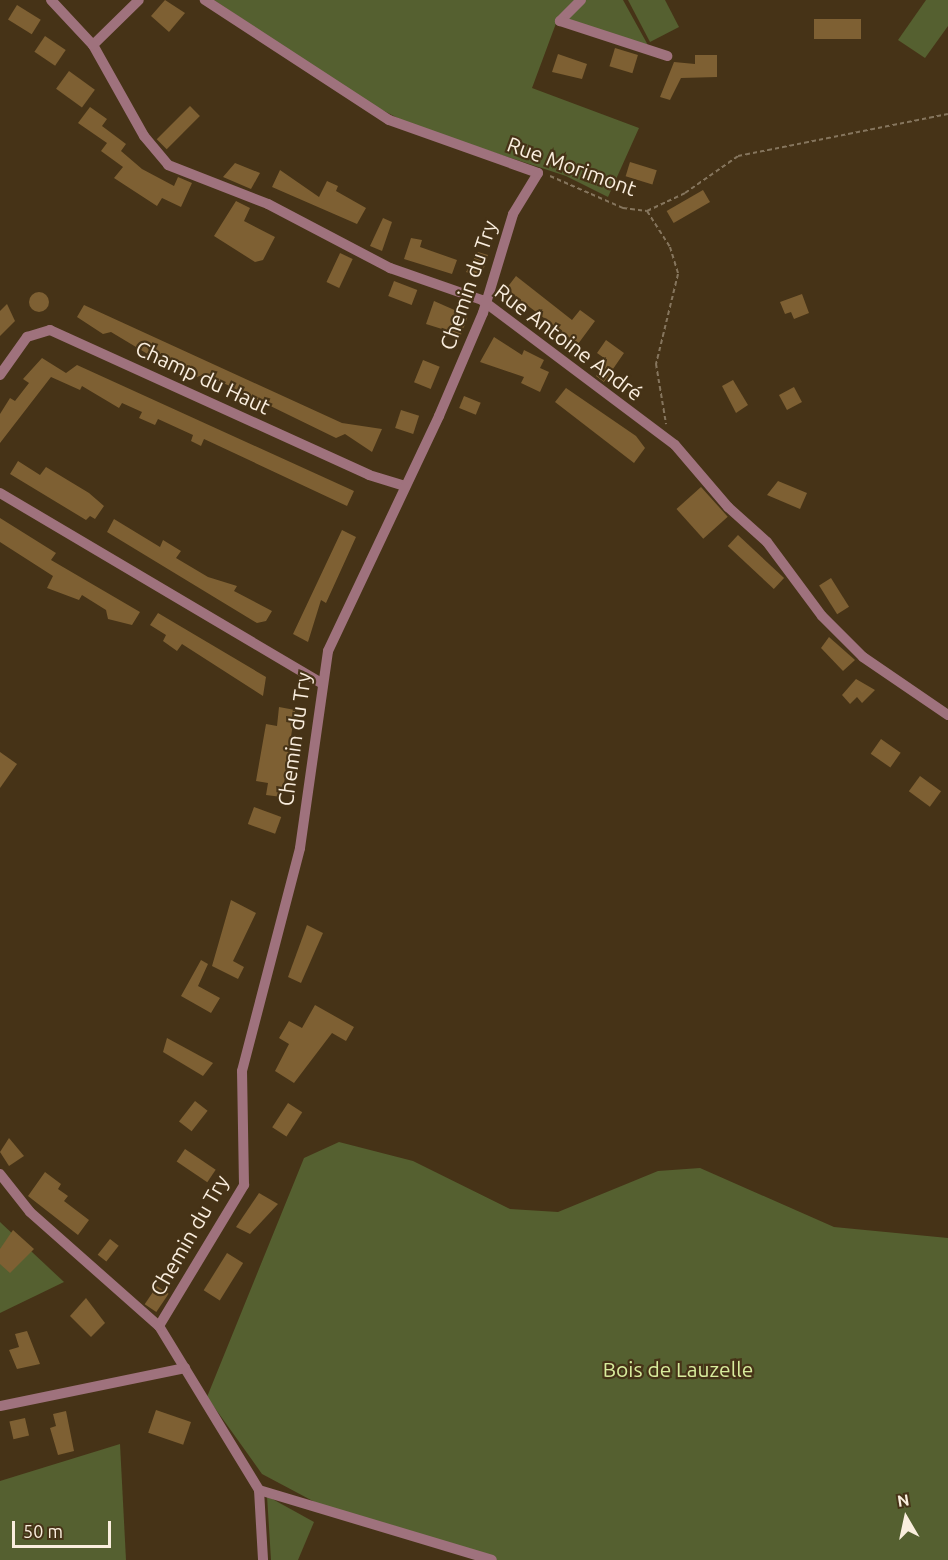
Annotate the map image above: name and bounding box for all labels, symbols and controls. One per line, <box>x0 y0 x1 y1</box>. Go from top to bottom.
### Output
street label: Rue Morimont <box>504 131 640 201</box>
street label: Chemin du Try <box>434 217 502 353</box>
street label: Rue Antoine André <box>490 278 648 406</box>
street label: Champ du Haut <box>132 335 274 419</box>
street label: Chemin du Try <box>272 670 316 808</box>
street label: Chemin du Try <box>144 1170 234 1300</box>
park label: Bois de Lauzelle <box>603 1356 753 1382</box>
north arrow <box>876 1488 936 1548</box>
text: N <box>896 1490 910 1510</box>
scale bar <box>15 1509 114 1547</box>
text: 50 m <box>23 1521 63 1541</box>

